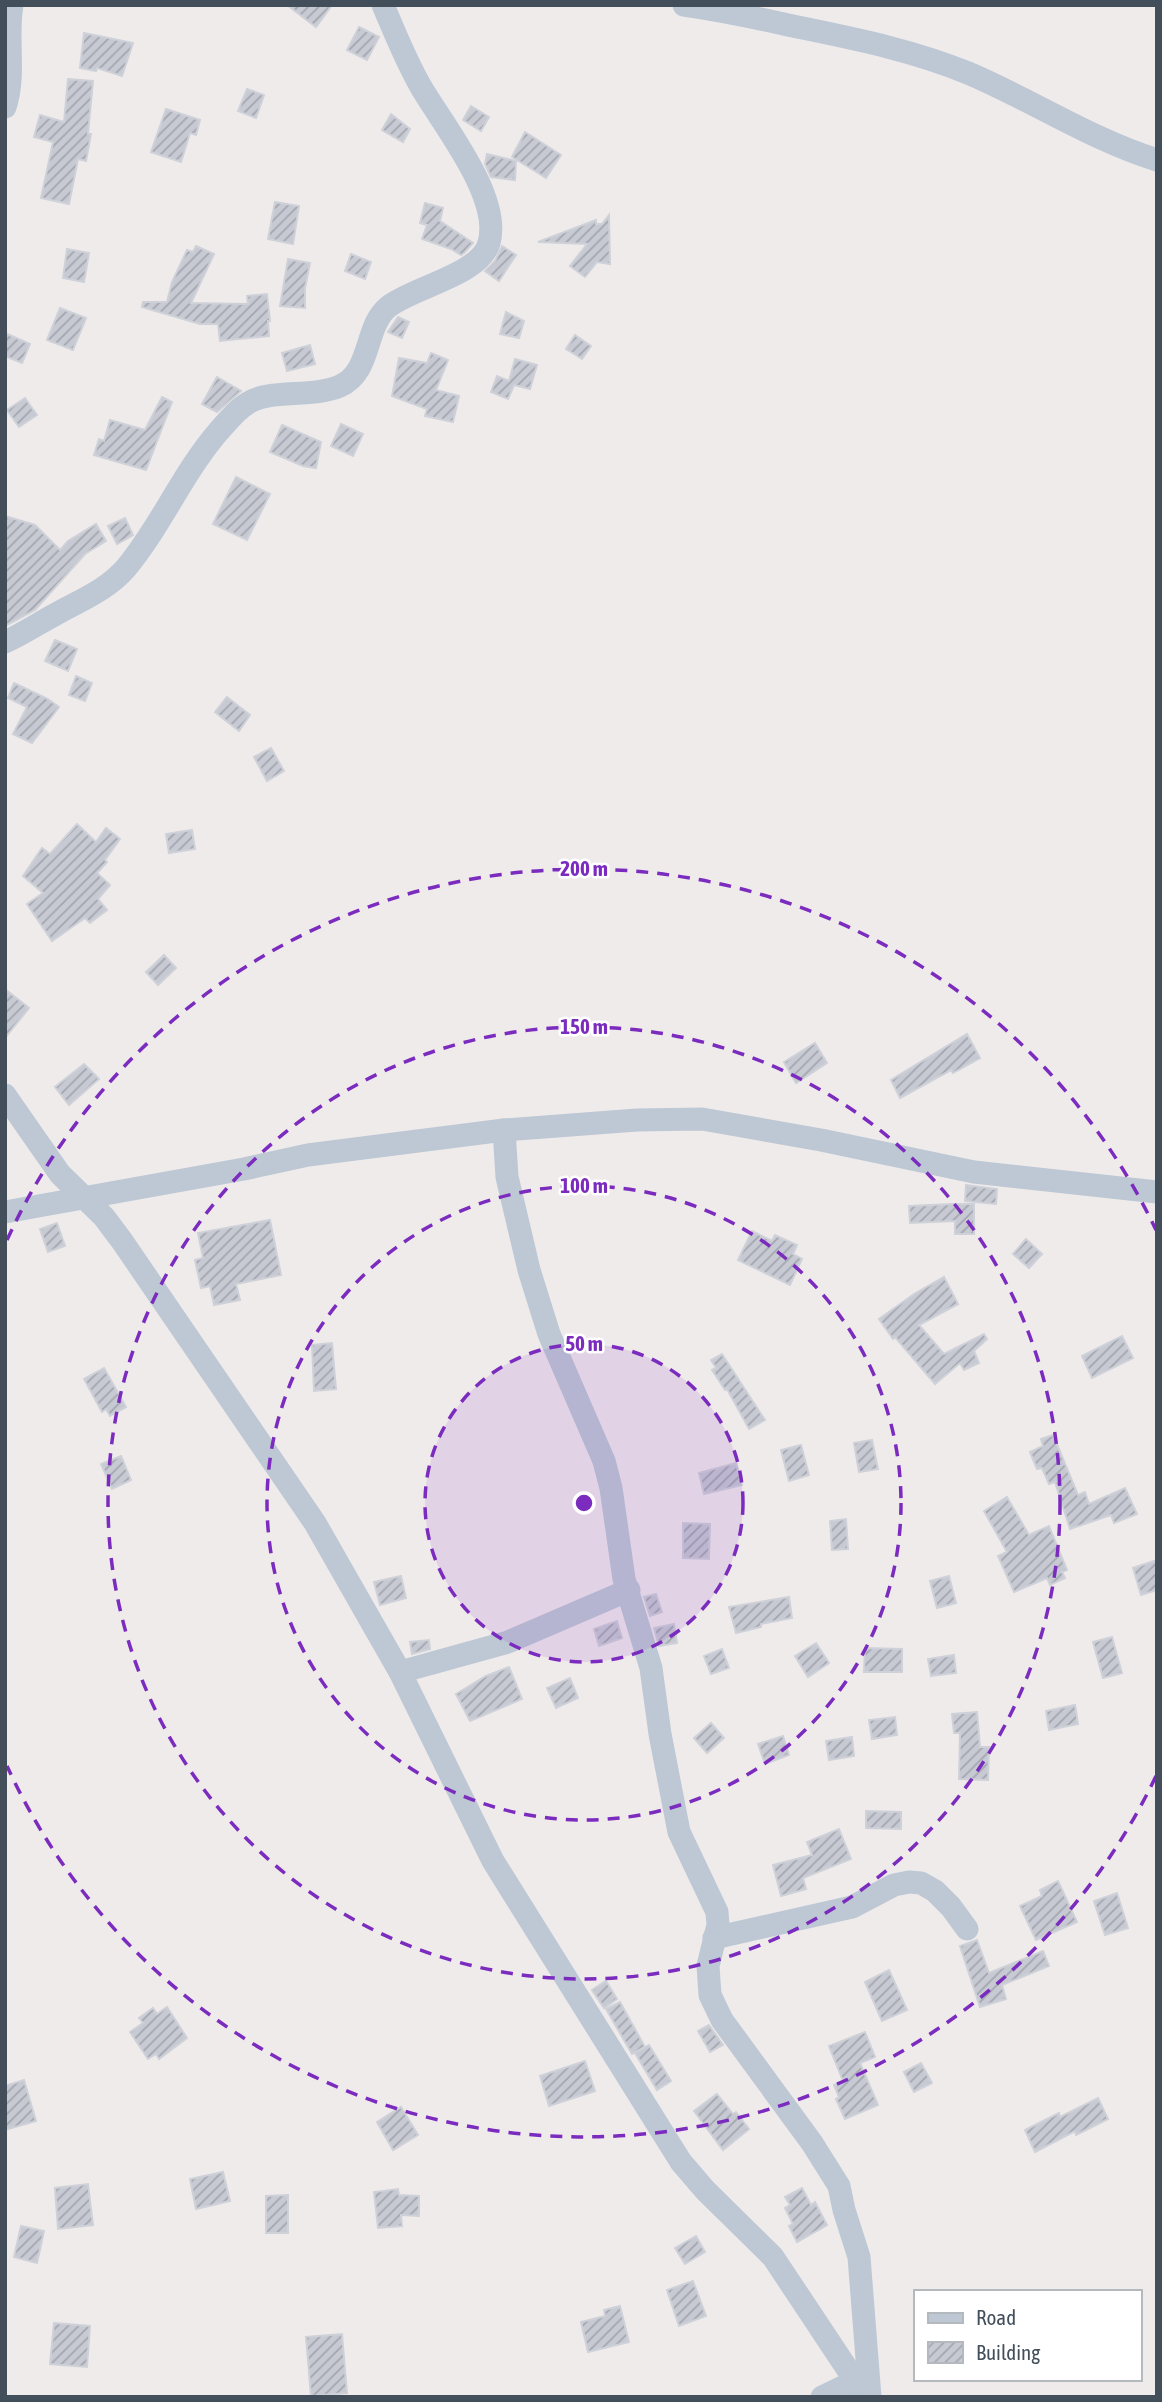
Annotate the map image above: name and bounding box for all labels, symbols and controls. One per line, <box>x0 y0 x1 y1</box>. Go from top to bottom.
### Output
text: 200 m <box>560 856 608 880</box>
text: 150 m <box>560 1014 608 1038</box>
text: 100 m <box>560 1173 608 1197</box>
text: 50 m <box>565 1331 603 1355</box>
centre of rings <box>572 1491 596 1515</box>
legend <box>914 2290 1141 2381</box>
text: Road <box>976 2305 1016 2329</box>
text: Building <box>976 2340 1040 2364</box>

